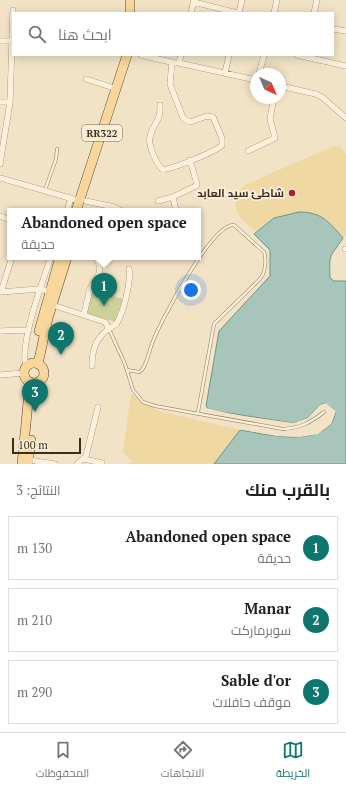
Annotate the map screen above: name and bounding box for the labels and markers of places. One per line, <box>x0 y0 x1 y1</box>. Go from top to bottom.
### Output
place label: شاطئ سيد العابد <box>197 186 284 200</box>
marker: شاطئ سيد العابد <box>287 188 297 198</box>
pin: 1 <box>91 273 117 306</box>
pin: 2 <box>48 322 74 355</box>
pin: 3 <box>22 379 48 412</box>

